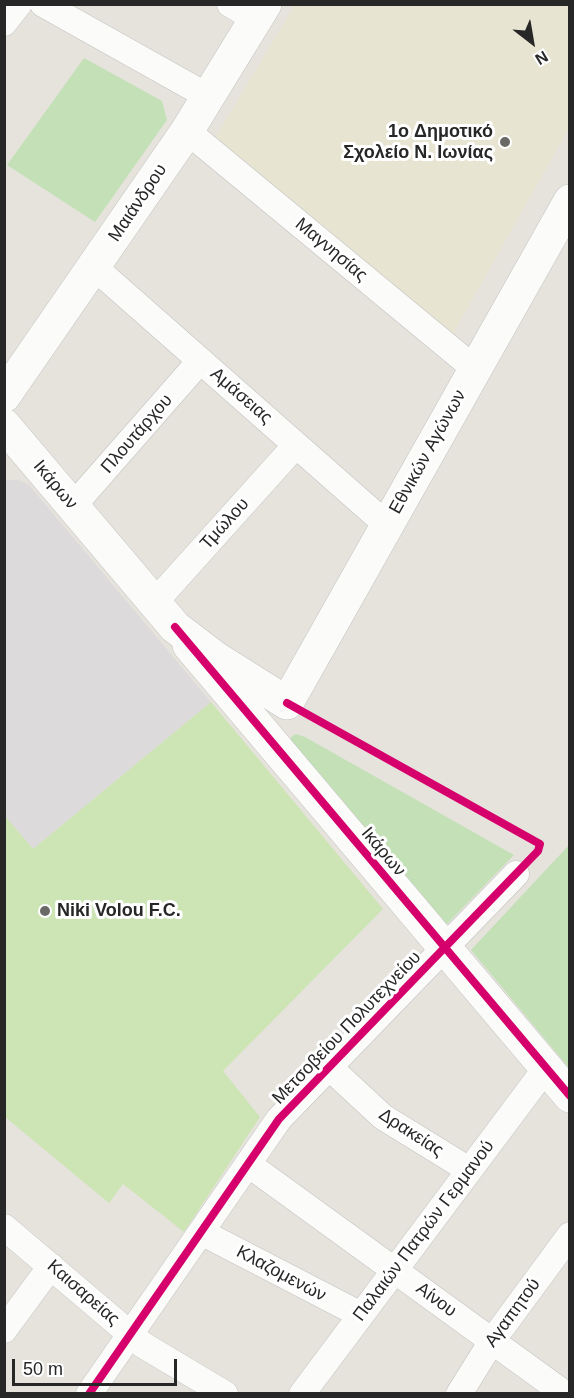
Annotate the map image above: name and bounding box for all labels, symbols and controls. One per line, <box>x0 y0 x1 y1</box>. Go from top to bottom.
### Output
north arrow <box>502 12 562 72</box>
text: N <box>532 48 551 68</box>
place label: 1ο Δημοτικό Σχολείο Ν. Ιωνίας <box>343 121 493 164</box>
marker: 1ο Δημοτικό Σχολείο Ν. Ιωνίας <box>498 135 512 149</box>
street label: Μαιάνδρου <box>104 160 172 246</box>
street label: Μαγνησίας <box>291 214 371 286</box>
street label: Αμάσειας <box>206 363 276 429</box>
street label: Εθνικών Αγώνων <box>385 386 471 518</box>
street label: Πλουτάρχου <box>97 390 177 478</box>
street label: Ικάρων <box>28 456 82 514</box>
street label: Τμώλου <box>196 494 254 554</box>
street label: Ικάρων <box>356 823 410 881</box>
place label: Niki Volou F.C. <box>57 900 181 922</box>
marker: Niki Volou F.C. <box>38 904 52 918</box>
street label: Μετσοβείου Πολυτεχνείου <box>268 947 426 1109</box>
street label: Δρακείας <box>375 1104 447 1162</box>
street label: Παλαιών Πατρών Γερμανού <box>349 1136 499 1326</box>
street label: Κλαζομενών <box>233 1241 329 1307</box>
street label: Καισαρείας <box>42 1256 124 1330</box>
street label: Αγαπητού <box>481 1274 545 1352</box>
street label: Αίνου <box>412 1278 460 1322</box>
scale bar <box>15 1347 180 1385</box>
text: 50 m <box>23 1359 63 1379</box>

